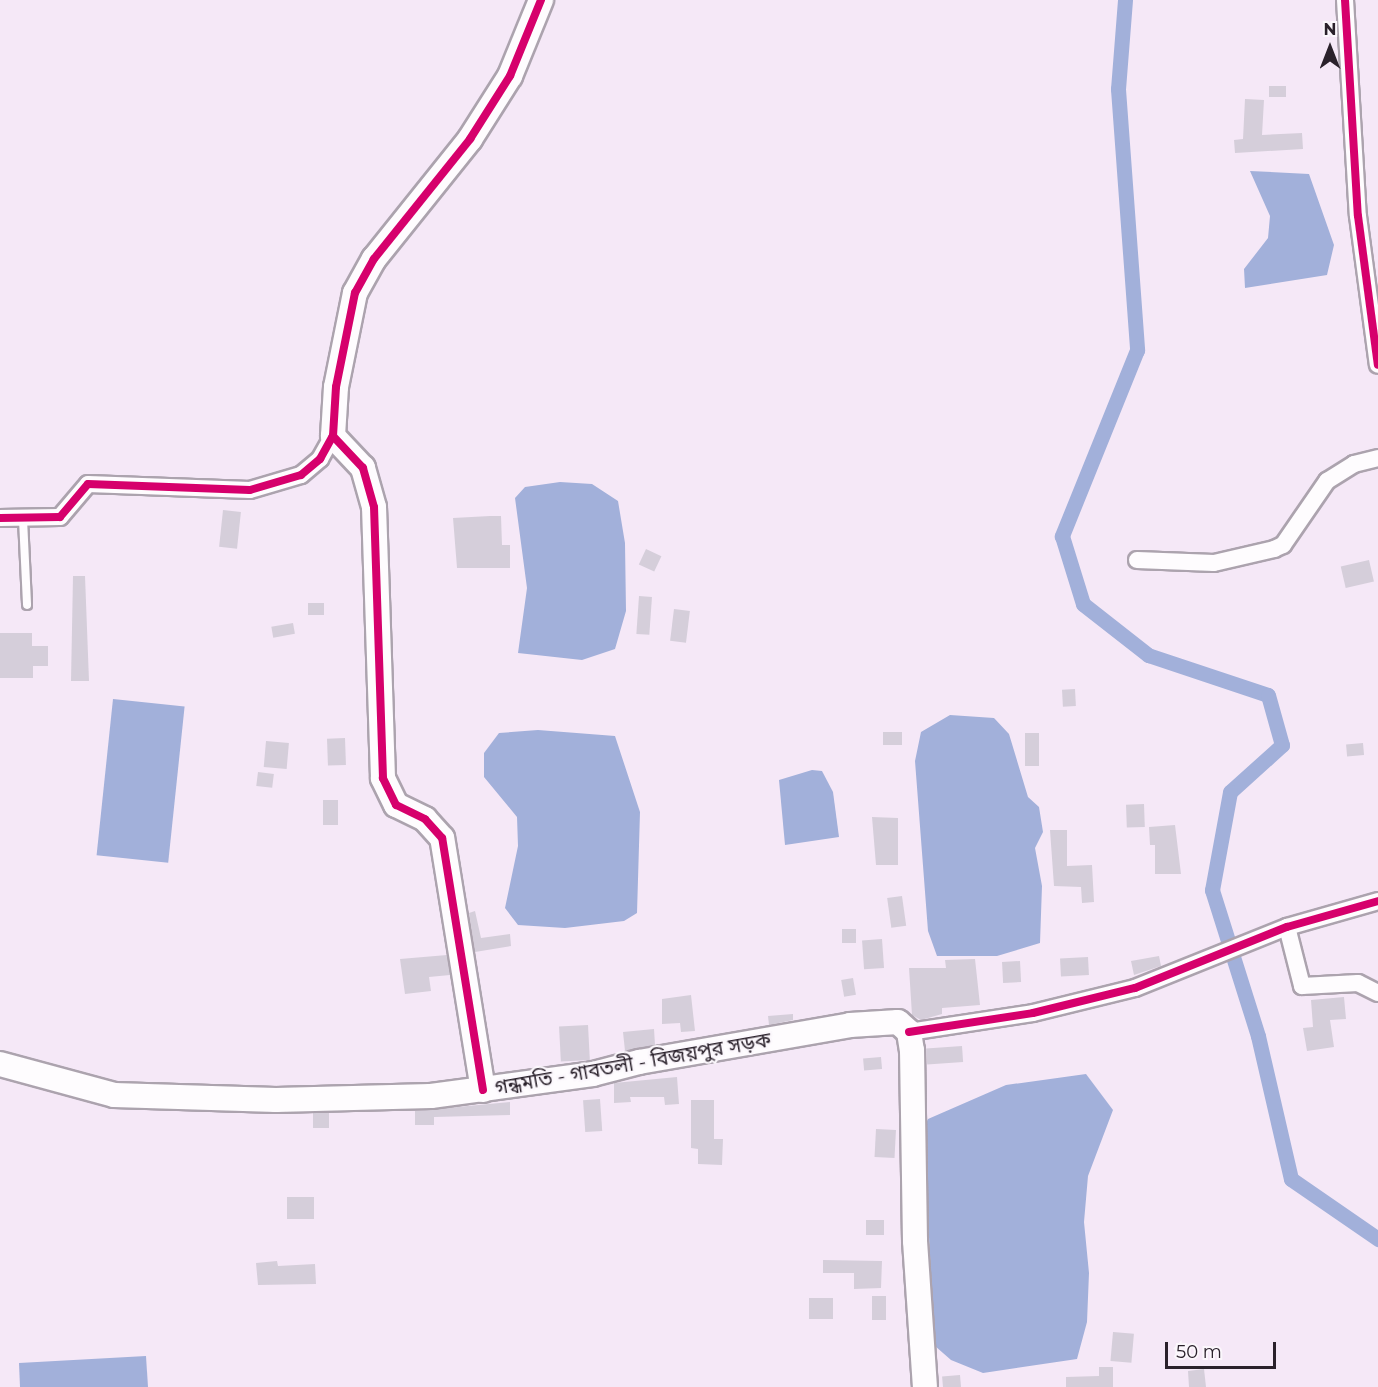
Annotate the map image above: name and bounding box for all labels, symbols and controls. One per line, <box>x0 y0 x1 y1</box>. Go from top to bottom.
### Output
north arrow <box>1300 18 1360 78</box>
text: N <box>1324 20 1336 39</box>
street label: গন্ধমতি - গাবতলী - বিজয়পুর সড়ক <box>493 1028 773 1100</box>
scale bar <box>1168 1330 1279 1368</box>
text: 50 m <box>1176 1341 1222 1363</box>

